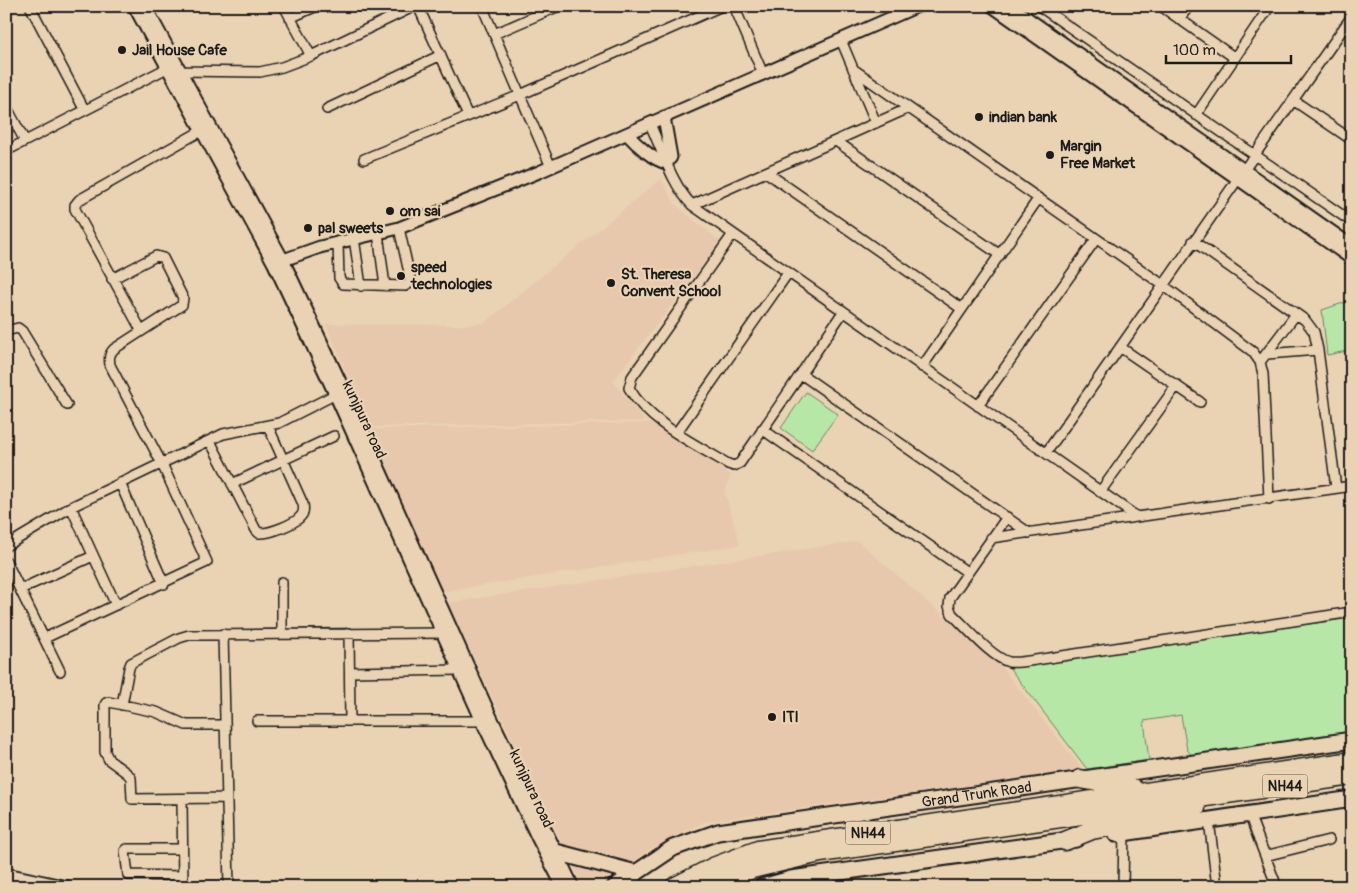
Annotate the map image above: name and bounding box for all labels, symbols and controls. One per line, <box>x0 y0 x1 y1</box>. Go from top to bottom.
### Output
scale bar <box>1166 32 1290 64</box>
place label: Jail House Cafe <box>132 41 228 60</box>
text: 100 m <box>1173 41 1216 60</box>
marker: Jail House Cafe <box>116 44 128 56</box>
place label: indian bank <box>989 108 1058 127</box>
marker: indian bank <box>973 111 985 123</box>
place label: Margin Free Market <box>1060 137 1136 173</box>
marker: Margin Free Market <box>1044 149 1056 161</box>
place label: om sai <box>399 202 441 221</box>
marker: om sai <box>384 205 396 217</box>
place label: pal sweets <box>318 219 384 238</box>
marker: pal sweets <box>302 222 314 234</box>
place label: speed technologies <box>410 258 492 294</box>
place label: St. Theresa Convent School <box>621 265 721 301</box>
marker: speed technologies <box>395 270 407 282</box>
marker: St. Theresa Convent School <box>605 277 617 289</box>
street label: kunjpura road <box>338 378 390 462</box>
place label: ITI <box>782 708 799 727</box>
marker: ITI <box>766 711 778 723</box>
street label: kunjpura road <box>505 747 557 831</box>
road number: NH44 <box>1262 774 1308 798</box>
street label: Grand Trunk Road <box>920 777 1033 812</box>
road number: NH44 <box>846 821 890 844</box>

